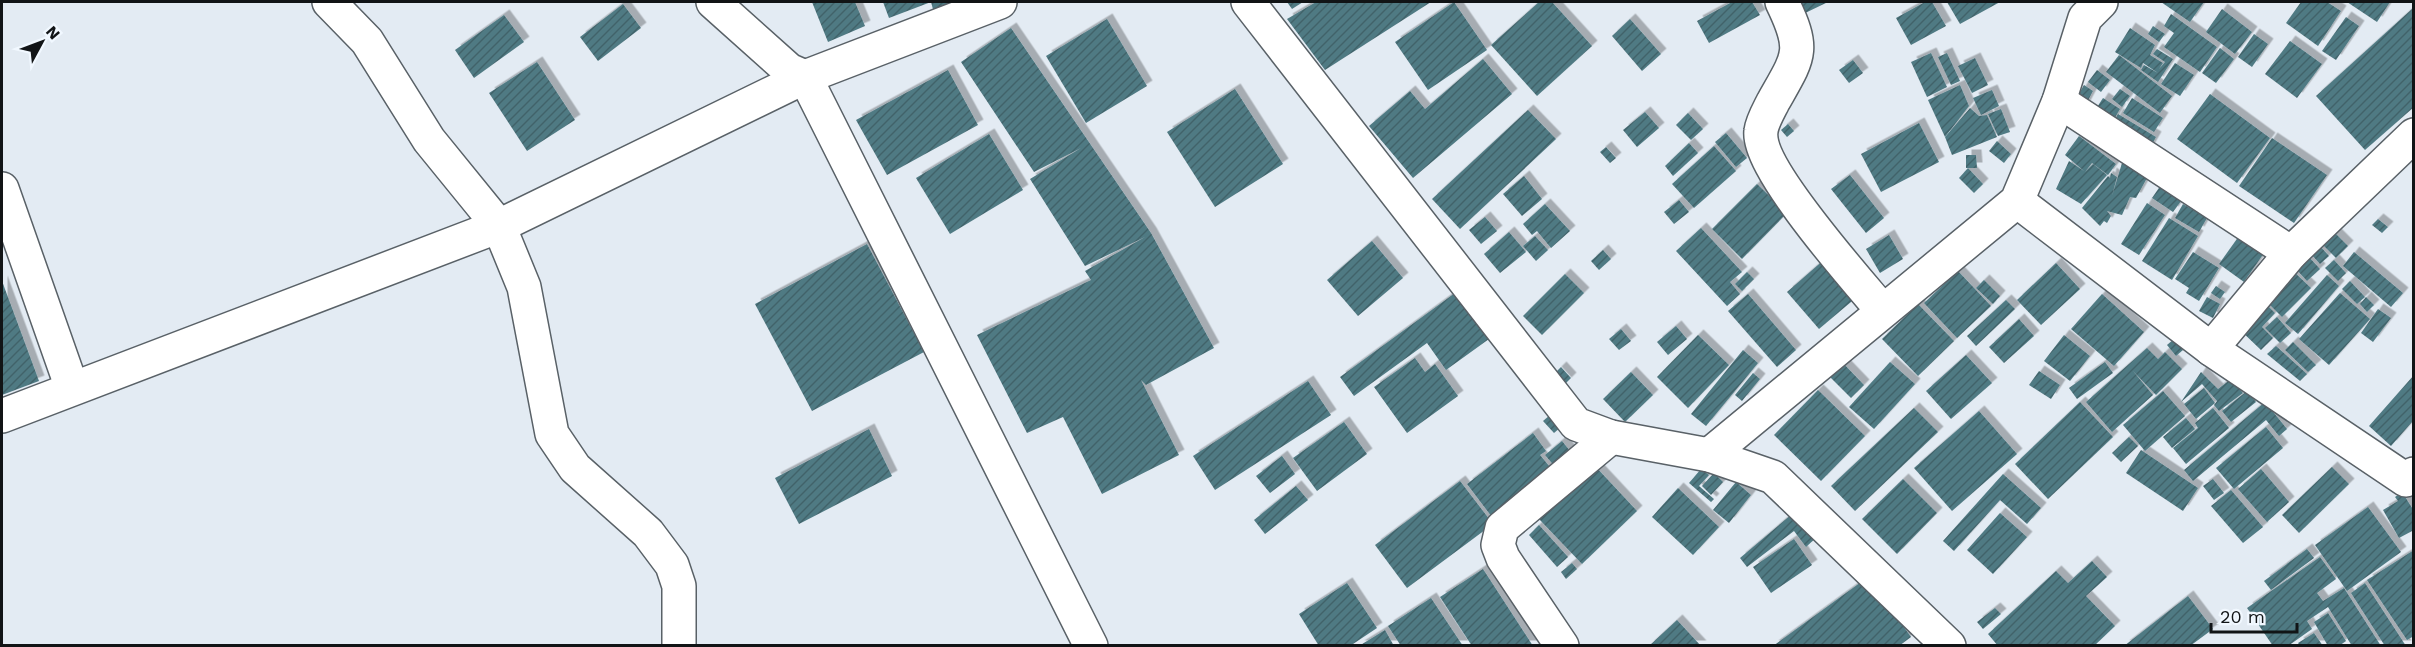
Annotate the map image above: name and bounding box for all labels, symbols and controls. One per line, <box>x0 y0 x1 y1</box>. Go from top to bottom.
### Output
north arrow <box>12 12 72 72</box>
text: N <box>42 22 64 43</box>
scale bar <box>2211 596 2296 634</box>
text: 20 m <box>2220 606 2265 627</box>

